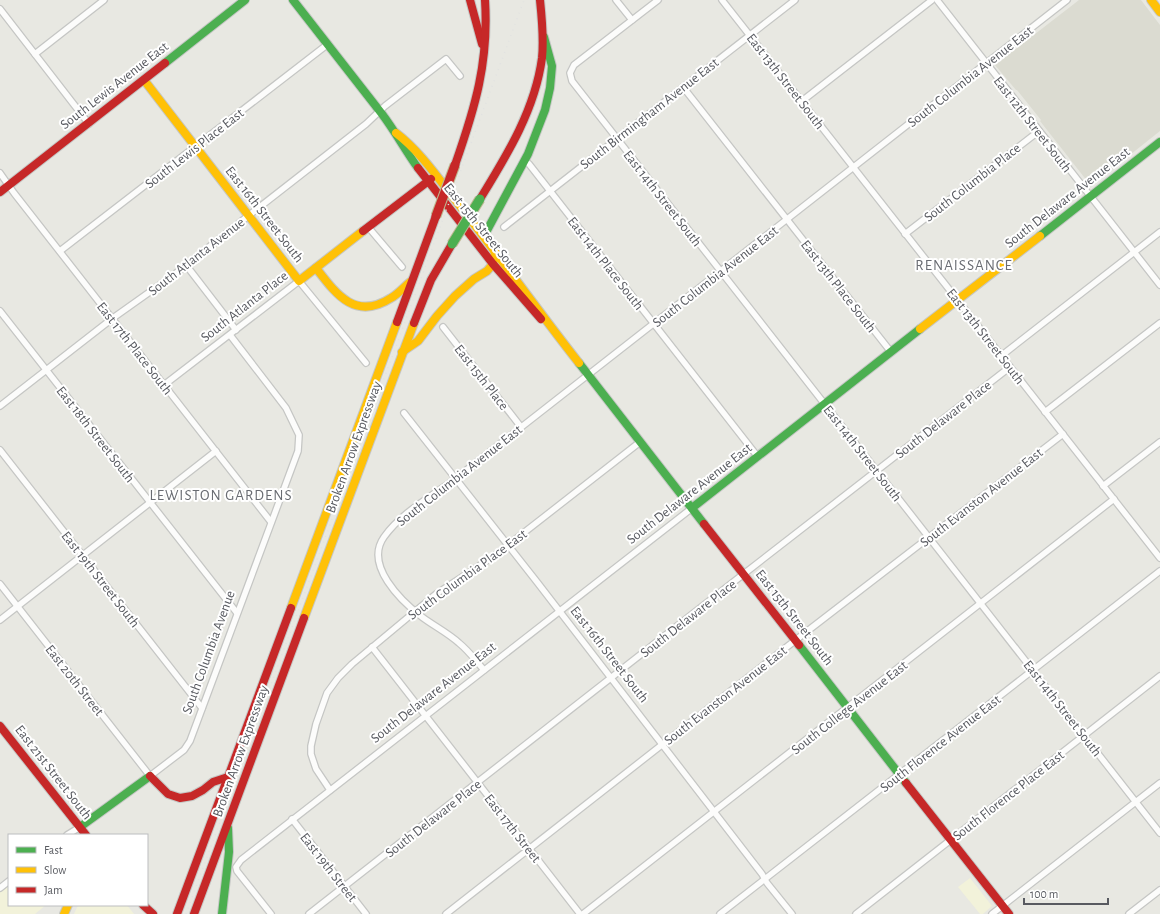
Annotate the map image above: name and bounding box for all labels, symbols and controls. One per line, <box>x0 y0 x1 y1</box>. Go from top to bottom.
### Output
street label: South Columbia Avenue East <box>905 23 1036 130</box>
street label: East 13th Street South <box>744 31 827 132</box>
street label: South Lewis Avenue East <box>58 39 172 132</box>
street label: South Birmingham Avenue East <box>578 55 722 172</box>
street label: East 12th Street South <box>991 74 1074 175</box>
street label: South Lewis Place East <box>143 106 247 191</box>
street label: South Columbia Place <box>922 141 1024 225</box>
street label: South Delaware Avenue East <box>1003 144 1133 251</box>
street label: East 14th Street South <box>620 148 704 249</box>
street label: East 16th Street South <box>222 164 306 265</box>
street label: East 15th Street South <box>441 181 525 280</box>
street label: East 14th Place South <box>565 214 646 313</box>
street label: South Atlanta Avenue <box>146 215 247 299</box>
street label: South Columbia Avenue East <box>650 223 781 330</box>
street label: East 13th Place South <box>798 238 879 335</box>
district label: RENAISSANCE <box>915 258 1013 273</box>
street label: South Atlanta Place <box>199 269 291 345</box>
street label: East 13th Street South <box>944 286 1027 387</box>
street label: East 17th Place South <box>94 300 175 397</box>
street label: East 15th Place <box>451 342 511 413</box>
street label: South Delaware Place <box>893 378 994 461</box>
street label: Broken Arrow Expressway <box>324 380 384 515</box>
street label: East 18th Street South <box>53 384 137 485</box>
street label: East 14th Street South <box>820 403 904 504</box>
street label: South Columbia Avenue East <box>394 422 525 529</box>
street label: South Delaware Avenue East <box>625 440 755 547</box>
street label: South Evanston Avenue East <box>918 445 1046 550</box>
district label: LEWISTON GARDENS <box>150 488 292 503</box>
street label: South Columbia Place East <box>406 527 530 623</box>
street label: East 19th Street South <box>58 529 142 630</box>
street label: East 15th Street South <box>753 567 836 668</box>
street label: South Delaware Place <box>638 577 739 660</box>
street label: South Columbia Avenue <box>180 589 238 716</box>
street label: East 16th Street South <box>567 604 651 705</box>
street label: South Delaware Avenue East <box>369 639 499 746</box>
street label: East 20th Street <box>42 643 106 719</box>
street label: South Evanston Avenue East <box>662 643 790 748</box>
street label: South College Avenue East <box>789 658 911 757</box>
street label: East 14th Street South <box>1020 658 1104 759</box>
street label: Broken Arrow Expressway <box>211 684 271 819</box>
street label: South Florence Avenue East <box>878 692 1004 795</box>
street label: East 21st Street South <box>12 723 94 822</box>
street label: South Florence Place East <box>950 748 1067 843</box>
street label: South Delaware Place <box>383 777 484 860</box>
street label: East 17th Street <box>481 792 543 866</box>
street label: East 19th Street <box>297 830 360 905</box>
legend <box>8 834 148 906</box>
text: Fast <box>44 844 63 856</box>
text: Slow <box>44 864 66 876</box>
scale bar <box>1024 880 1108 906</box>
text: Jam <box>44 884 63 896</box>
text: 100 m <box>1030 888 1058 900</box>

